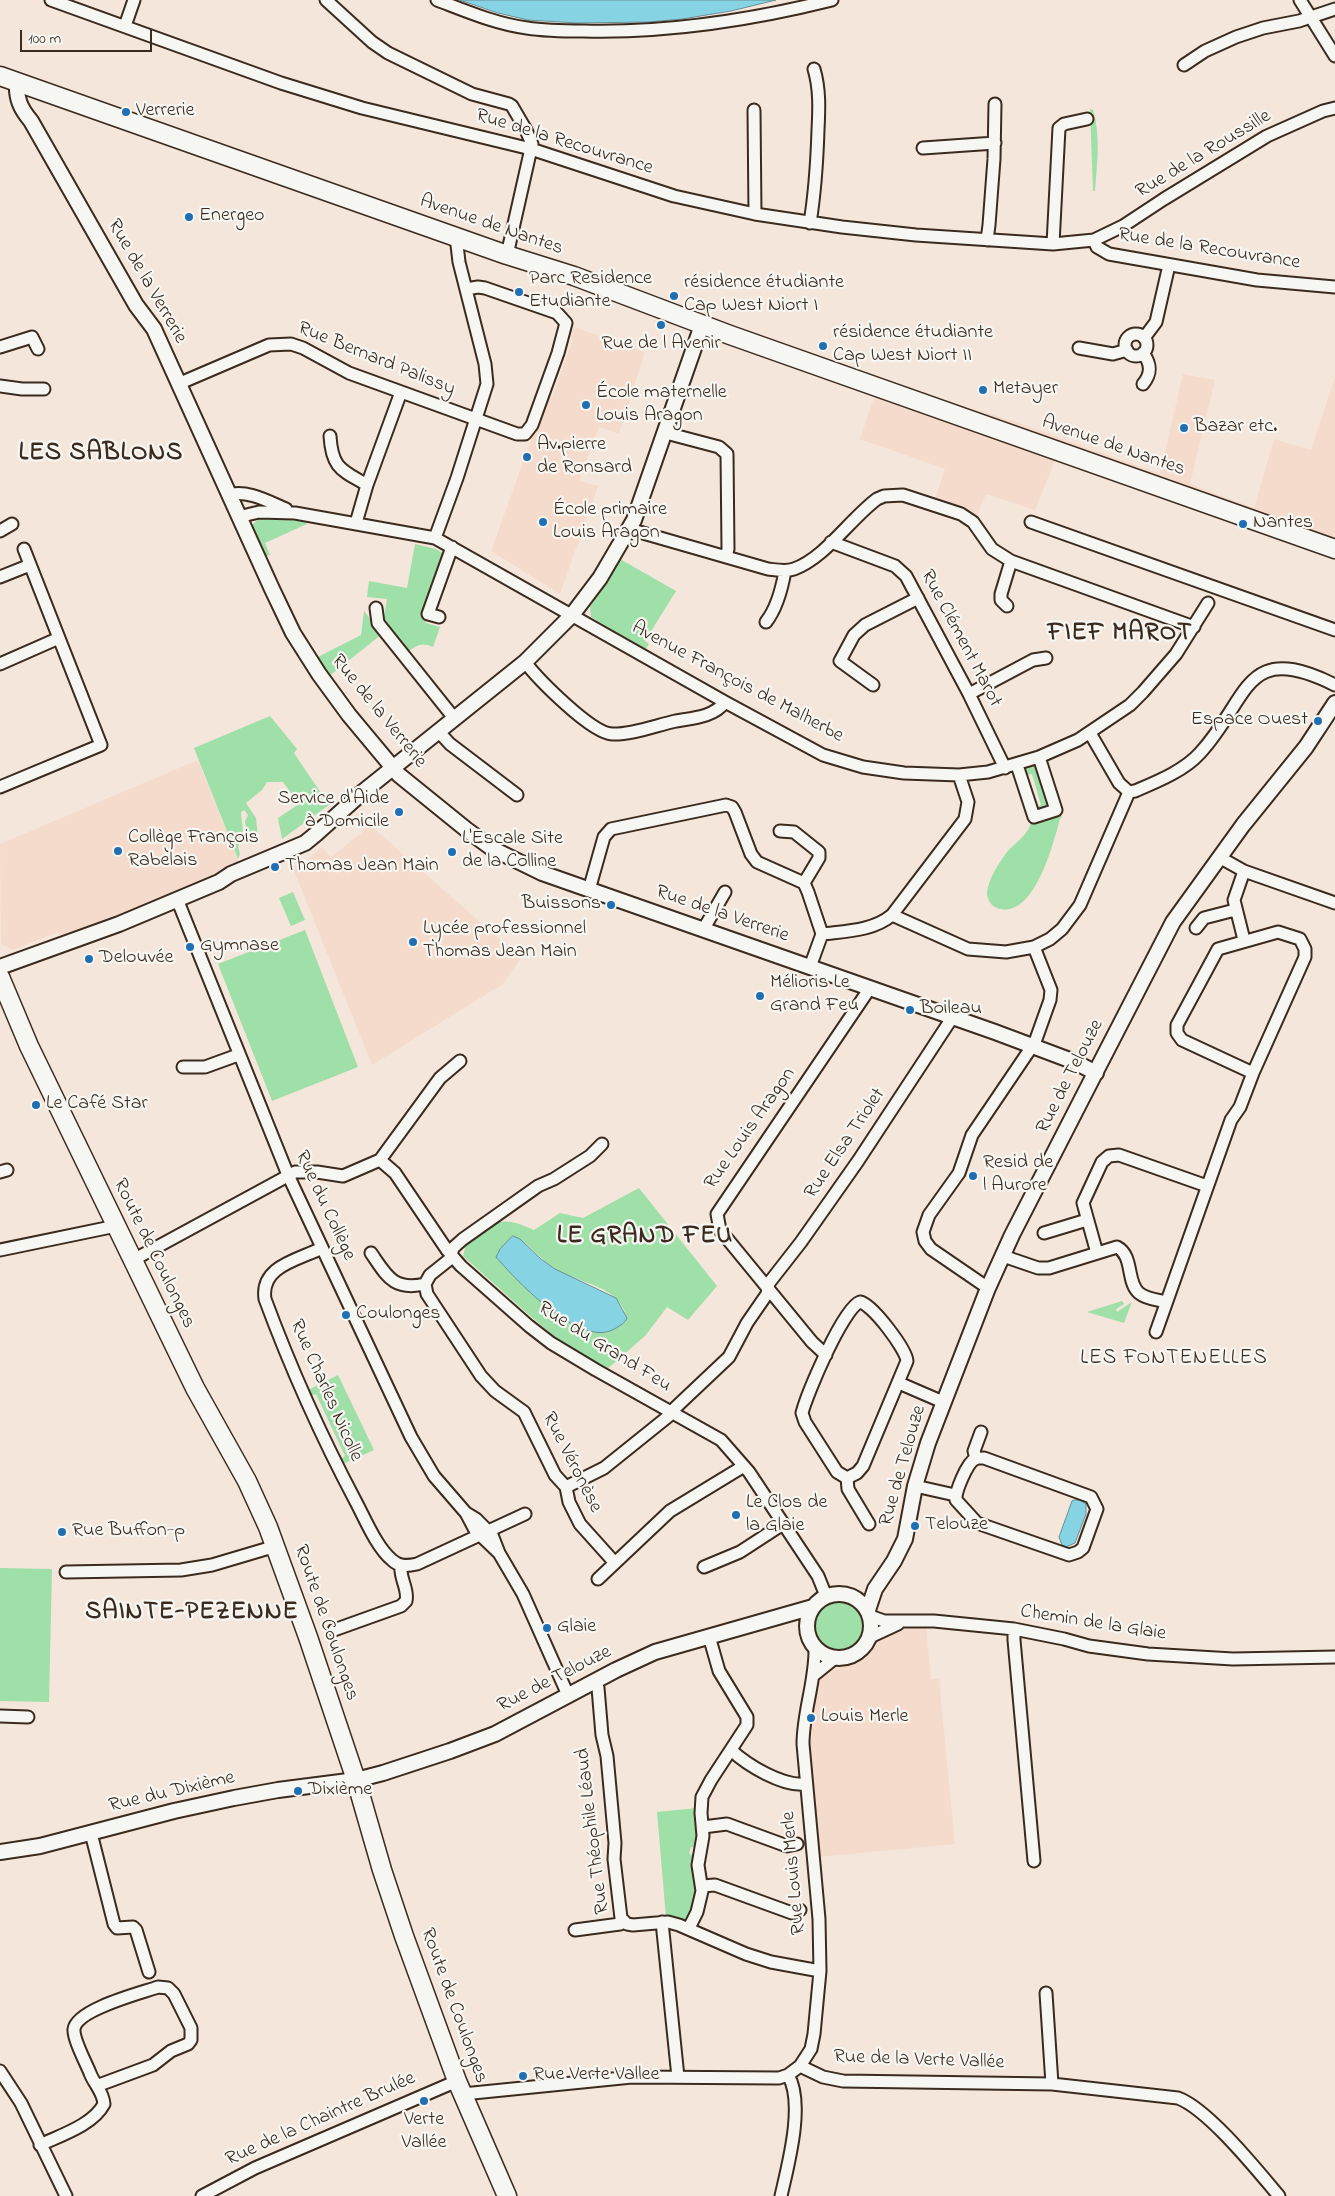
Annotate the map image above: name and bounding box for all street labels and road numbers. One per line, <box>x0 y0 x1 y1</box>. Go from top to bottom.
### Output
street label: Rue de la Recouvrance <box>473 105 655 181</box>
street label: Rue de la Roussille <box>1132 105 1276 205</box>
street label: Avenue de Nantes <box>416 190 566 262</box>
street label: Rue de la Verrerie <box>101 216 191 348</box>
street label: Rue de la Recouvrance <box>1116 224 1302 276</box>
street label: Rue Bernard Palissy <box>294 317 458 403</box>
street label: Avenue de Nantes <box>1038 411 1188 483</box>
street label: Rue Clément Marot <box>914 566 1006 712</box>
street label: Avenue François de Malherbe <box>627 617 847 749</box>
street label: Rue de la Verrerie <box>325 650 431 774</box>
street label: Rue de la Verrerie <box>652 881 792 949</box>
street label: Rue de Telouze <box>1032 1016 1110 1138</box>
street label: Rue Louis Aragon <box>700 1064 802 1194</box>
street label: Rue Elsa Triolet <box>800 1084 892 1204</box>
street label: Rue du Collège <box>288 1147 360 1265</box>
street label: Route de Coulonges <box>106 1175 200 1333</box>
street label: Rue du Grand Feu <box>533 1297 675 1399</box>
street label: Rue Charles Nicolle <box>283 1316 367 1466</box>
street label: Rue de Telouze <box>875 1403 933 1529</box>
street label: Rue Véronèse <box>535 1409 607 1517</box>
street label: Route de Coulonges <box>287 1542 363 1704</box>
street label: Chemin de la Glaie <box>1019 1601 1167 1647</box>
street label: Rue de Telouze <box>494 1641 616 1719</box>
street label: Rue Théophile Léaud <box>572 1747 616 1915</box>
street label: Rue du Dixième <box>107 1767 237 1819</box>
street label: Rue Louis Merle <box>778 1810 812 1936</box>
street label: Route de Coulonges <box>414 1925 492 2087</box>
street label: Rue de la Verte Vallée <box>833 2046 1005 2076</box>
street label: Rue de la Chaintre Brulée <box>223 2067 419 2173</box>

